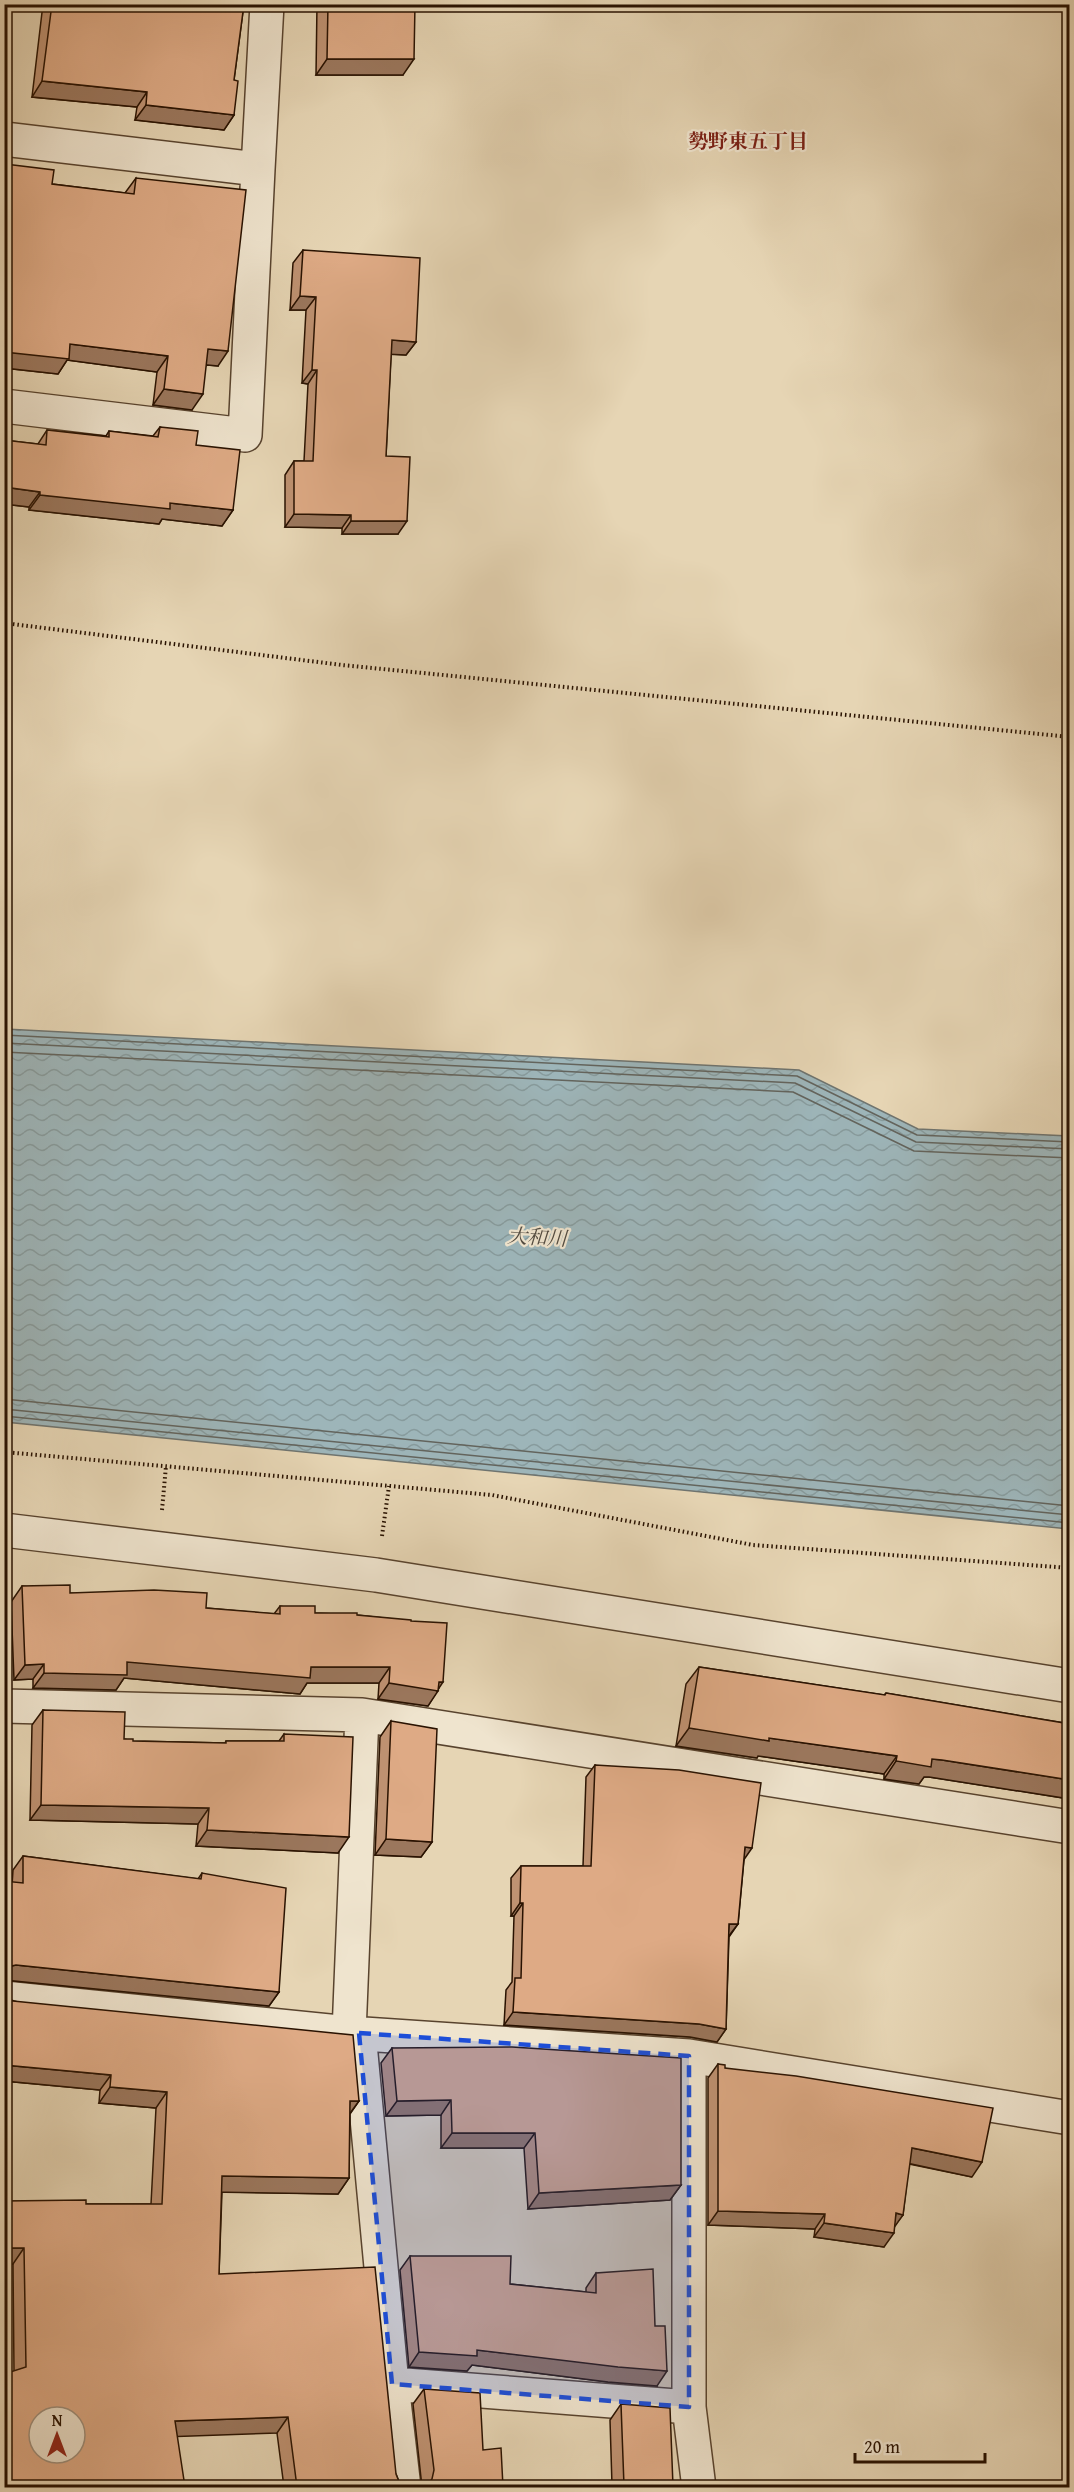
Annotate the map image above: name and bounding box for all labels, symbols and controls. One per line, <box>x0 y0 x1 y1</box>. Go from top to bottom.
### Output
district label: 勢野東五丁目 <box>688 126 808 155</box>
water label: 大和川 <box>506 1220 570 1253</box>
north arrow <box>27 2405 87 2465</box>
text: N <box>52 2408 63 2432</box>
scale bar <box>855 2426 986 2464</box>
text: 20 m <box>864 2433 900 2460</box>

